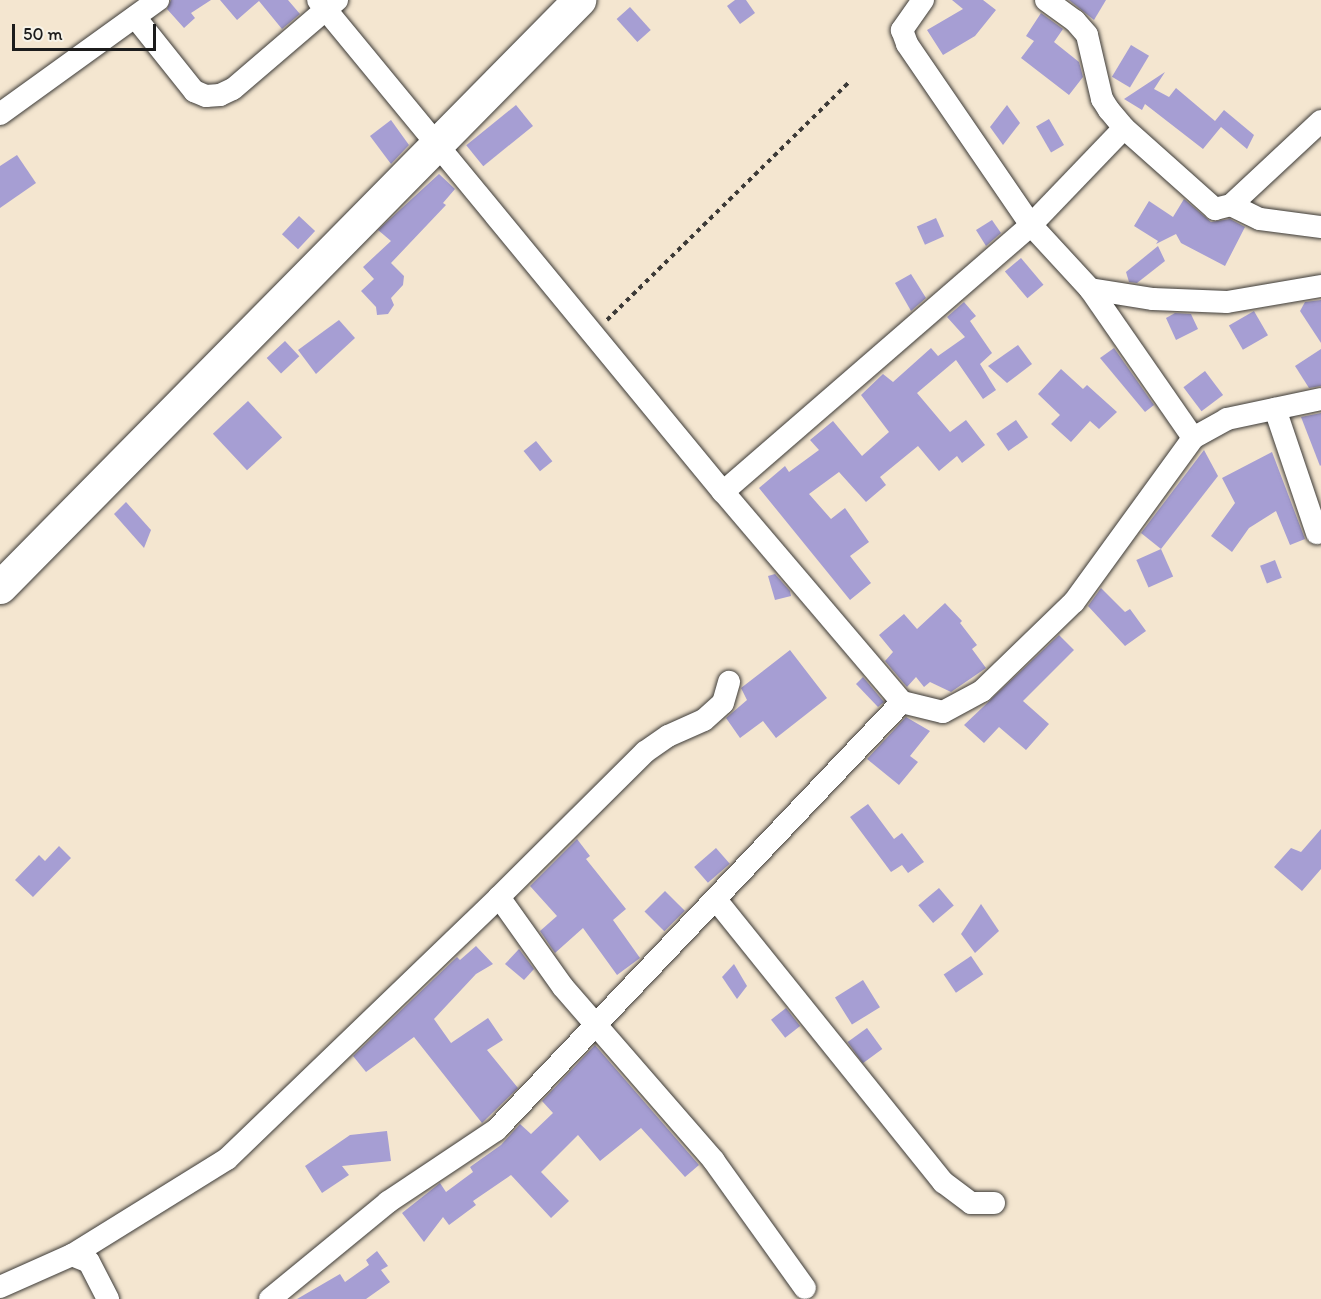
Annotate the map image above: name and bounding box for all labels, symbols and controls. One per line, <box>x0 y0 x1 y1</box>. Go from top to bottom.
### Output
scale bar <box>15 12 159 50</box>
text: 50 m <box>23 23 63 45</box>

